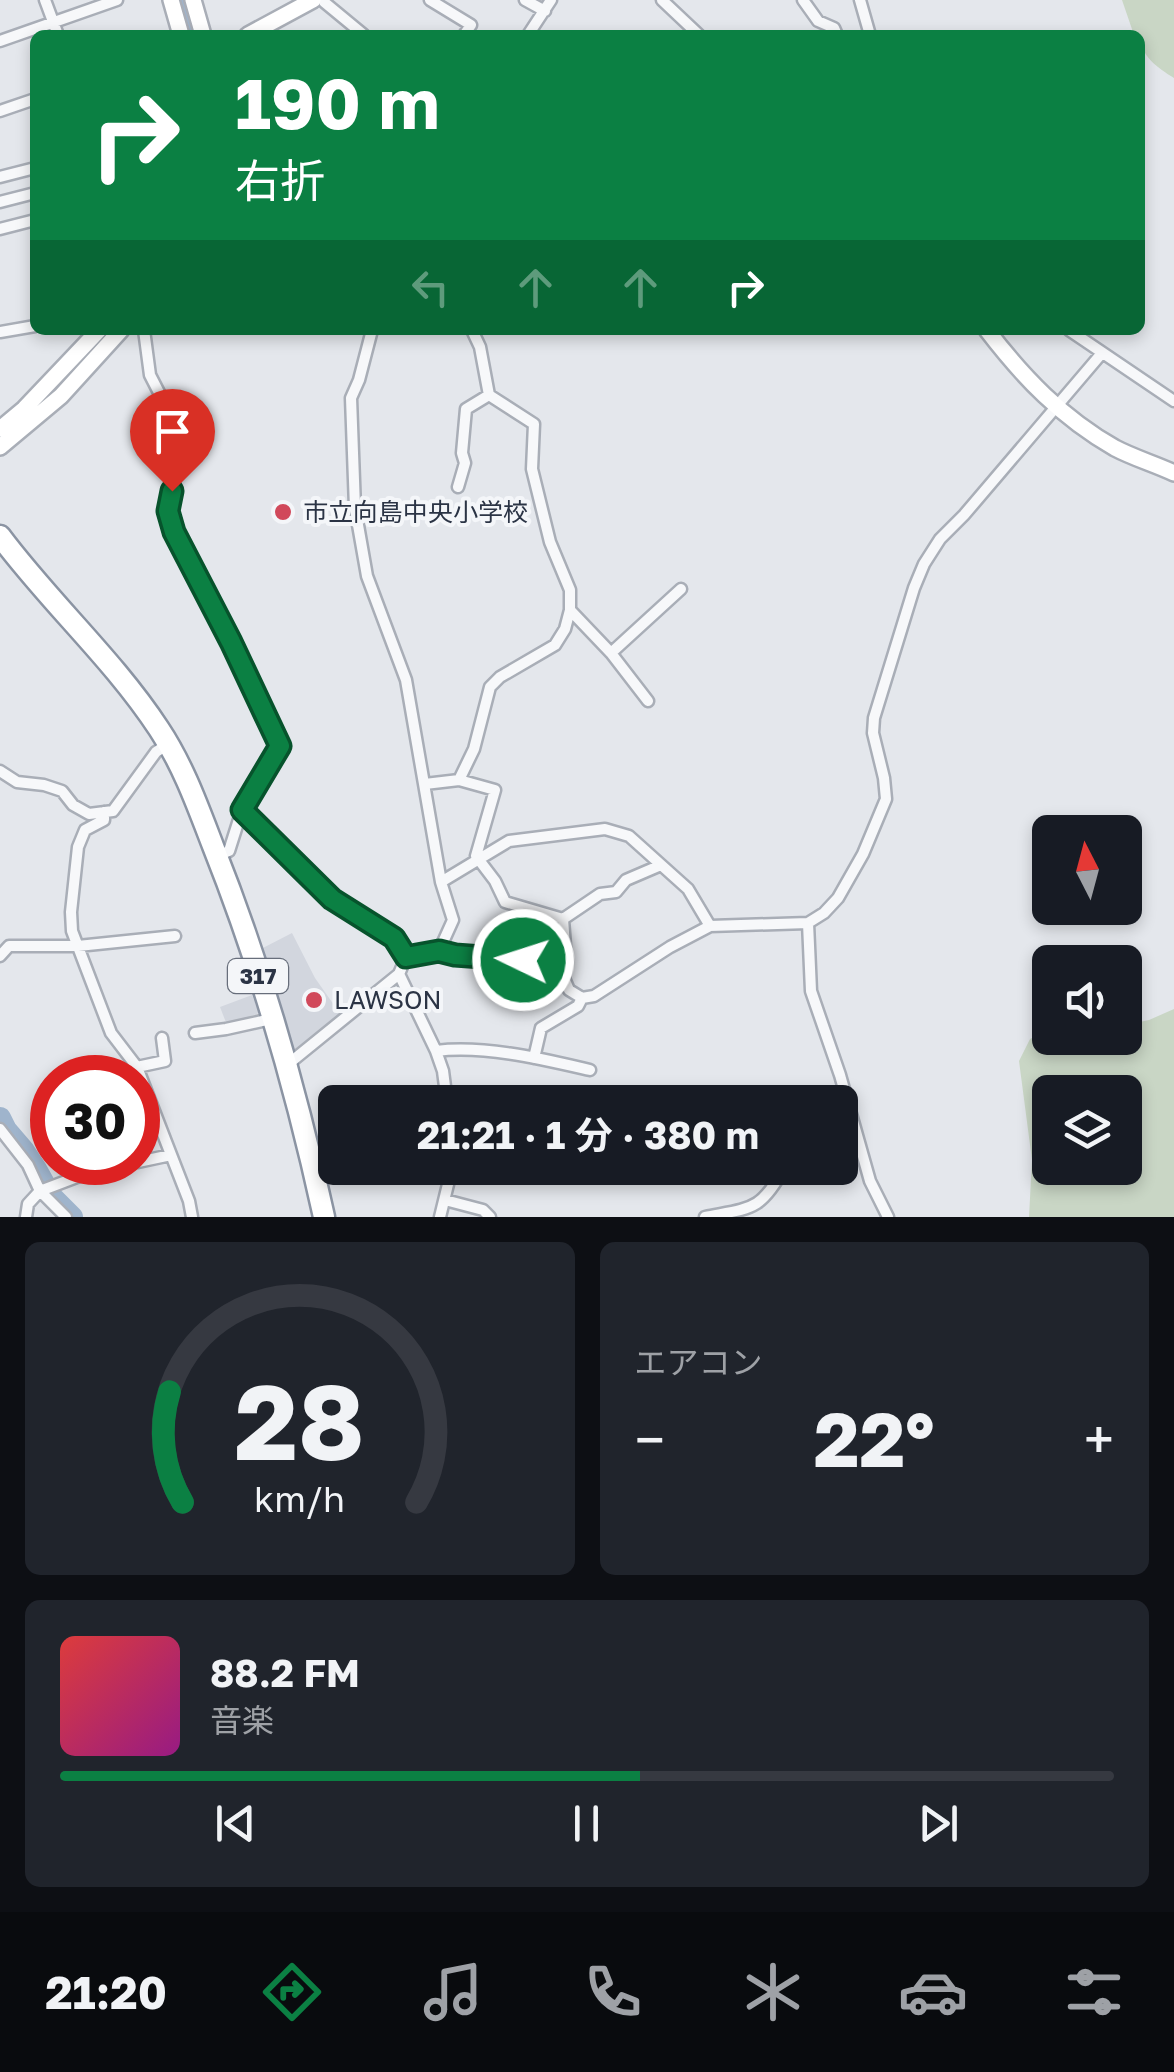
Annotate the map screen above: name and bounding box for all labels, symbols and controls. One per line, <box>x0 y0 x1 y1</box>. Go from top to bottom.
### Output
text: 190 m <box>235 60 440 144</box>
icon: right <box>70 70 200 200</box>
text: 右折 <box>235 153 325 207</box>
icon: left <box>403 260 458 315</box>
icon: ahead <box>508 260 563 315</box>
icon: ahead <box>613 260 668 315</box>
icon: right <box>718 260 773 315</box>
pin <box>130 389 215 492</box>
icon: arrive <box>145 404 200 459</box>
place label: 市立向島中央小学校 <box>303 496 528 527</box>
marker: 市立向島中央小学校 <box>272 501 294 523</box>
north arrow <box>1032 815 1142 925</box>
map controls <box>1032 815 1142 1185</box>
position arrow <box>471 908 575 1012</box>
button: sound <box>1032 945 1142 1055</box>
road number: 317 <box>228 959 288 993</box>
place label: LAWSON <box>334 984 442 1015</box>
marker: LAWSON <box>303 989 325 1011</box>
speed limit sign: 30 <box>30 1055 160 1185</box>
button: layers <box>1032 1075 1142 1185</box>
text: 21:21 · 1 分 · 380 m <box>417 1112 759 1157</box>
text: エアコン <box>635 1343 763 1381</box>
text: 28 <box>235 1358 365 1483</box>
text: 22° <box>814 1393 935 1484</box>
text: − <box>635 1406 665 1472</box>
text: + <box>1084 1406 1114 1472</box>
text: km/h <box>254 1477 345 1520</box>
text: 88.2 FM <box>210 1650 360 1695</box>
text: 音楽 <box>210 1701 274 1739</box>
icon: previous <box>208 1796 263 1851</box>
icon: pause <box>559 1796 614 1851</box>
icon: next <box>911 1796 966 1851</box>
icon: directions <box>257 1957 327 2027</box>
icon: music <box>418 1957 488 2027</box>
icon: phone <box>578 1957 648 2027</box>
icon: climate <box>738 1957 808 2027</box>
icon: car <box>898 1957 968 2027</box>
icon: filters <box>1059 1957 1129 2027</box>
text: 21:20 <box>45 1965 167 2019</box>

